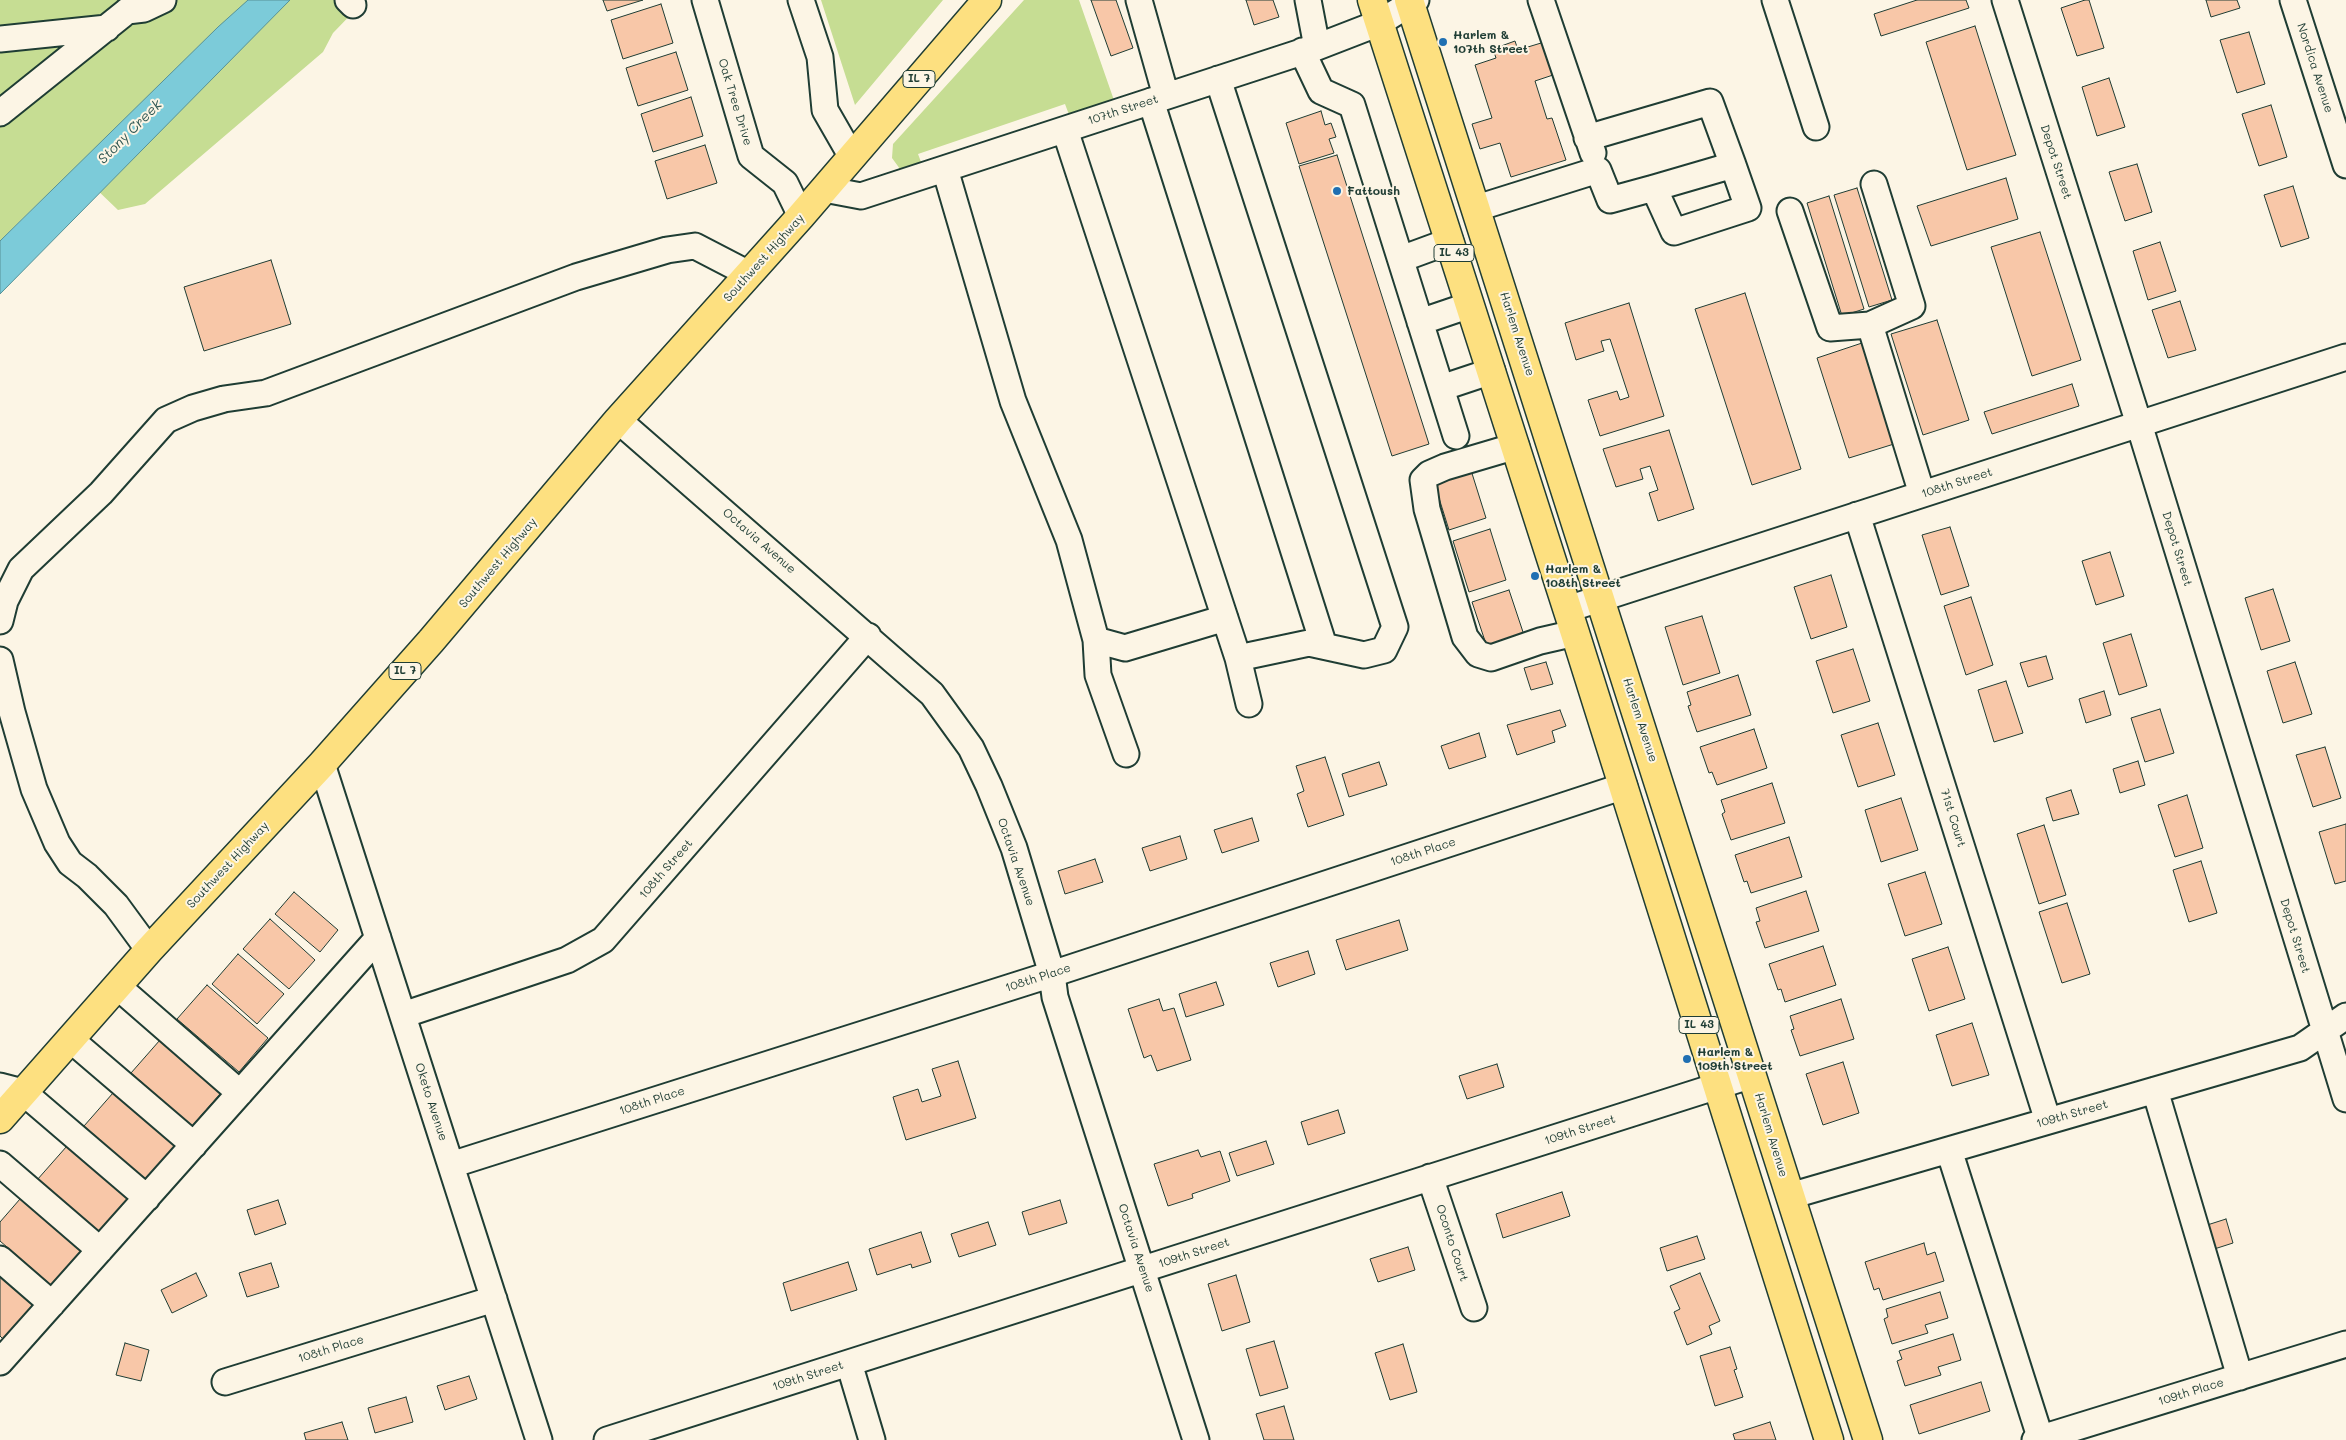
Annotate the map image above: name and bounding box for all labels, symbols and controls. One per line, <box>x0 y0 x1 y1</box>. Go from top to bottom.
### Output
street label: Nordica Avenue <box>2294 21 2336 115</box>
place label: Harlem & 107th Street <box>1453 28 1528 56</box>
marker: Harlem & 107th Street <box>1437 36 1449 48</box>
street label: Oak Tree Drive <box>715 57 755 147</box>
road number: IL 7 <box>903 70 935 88</box>
street label: 107th Street <box>1086 92 1160 128</box>
water label: Stony Creek <box>94 96 166 168</box>
street label: Depot Street <box>2037 123 2075 201</box>
place label: Fattoush <box>1347 184 1400 198</box>
marker: Fattoush <box>1331 185 1343 197</box>
street label: Southwest Highway <box>721 211 807 305</box>
road number: IL 43 <box>1434 244 1474 262</box>
street label: Harlem Avenue <box>1497 290 1537 378</box>
street label: 108th Street <box>1920 465 1994 501</box>
street label: Octavia Avenue <box>719 505 799 577</box>
street label: Depot Street <box>2159 510 2195 588</box>
street label: Southwest Highway <box>456 515 540 611</box>
place label: Harlem & 108th Street <box>1545 562 1621 590</box>
marker: Harlem & 108th Street <box>1529 570 1541 582</box>
road number: IL 7 <box>389 662 421 679</box>
street label: Harlem Avenue <box>1620 676 1660 764</box>
street label: 71st Court <box>1937 787 1969 849</box>
street label: Octavia Avenue <box>994 816 1038 908</box>
street label: Southwest Highway <box>184 819 272 911</box>
street label: 108th Place <box>1388 835 1458 869</box>
street label: 108th Street <box>636 836 696 902</box>
street label: Depot Street <box>2277 897 2313 975</box>
street label: 108th Place <box>1003 961 1073 995</box>
road number: IL 43 <box>1679 1016 1719 1034</box>
place label: Harlem & 109th Street <box>1697 1045 1773 1073</box>
marker: Harlem & 109th Street <box>1681 1053 1693 1065</box>
street label: Oketo Avenue <box>412 1061 450 1143</box>
street label: 108th Place <box>617 1084 687 1118</box>
street label: Harlem Avenue <box>1751 1091 1791 1179</box>
street label: 109th Street <box>2034 1097 2110 1131</box>
street label: 109th Street <box>1543 1112 1617 1148</box>
street label: Octavia Avenue <box>1115 1202 1157 1294</box>
street label: Oconto Court <box>1433 1203 1471 1283</box>
street label: 109th Street <box>1157 1235 1231 1271</box>
street label: 108th Place <box>296 1332 366 1366</box>
street label: 109th Street <box>771 1358 845 1394</box>
street label: 109th Place <box>2156 1375 2226 1409</box>

